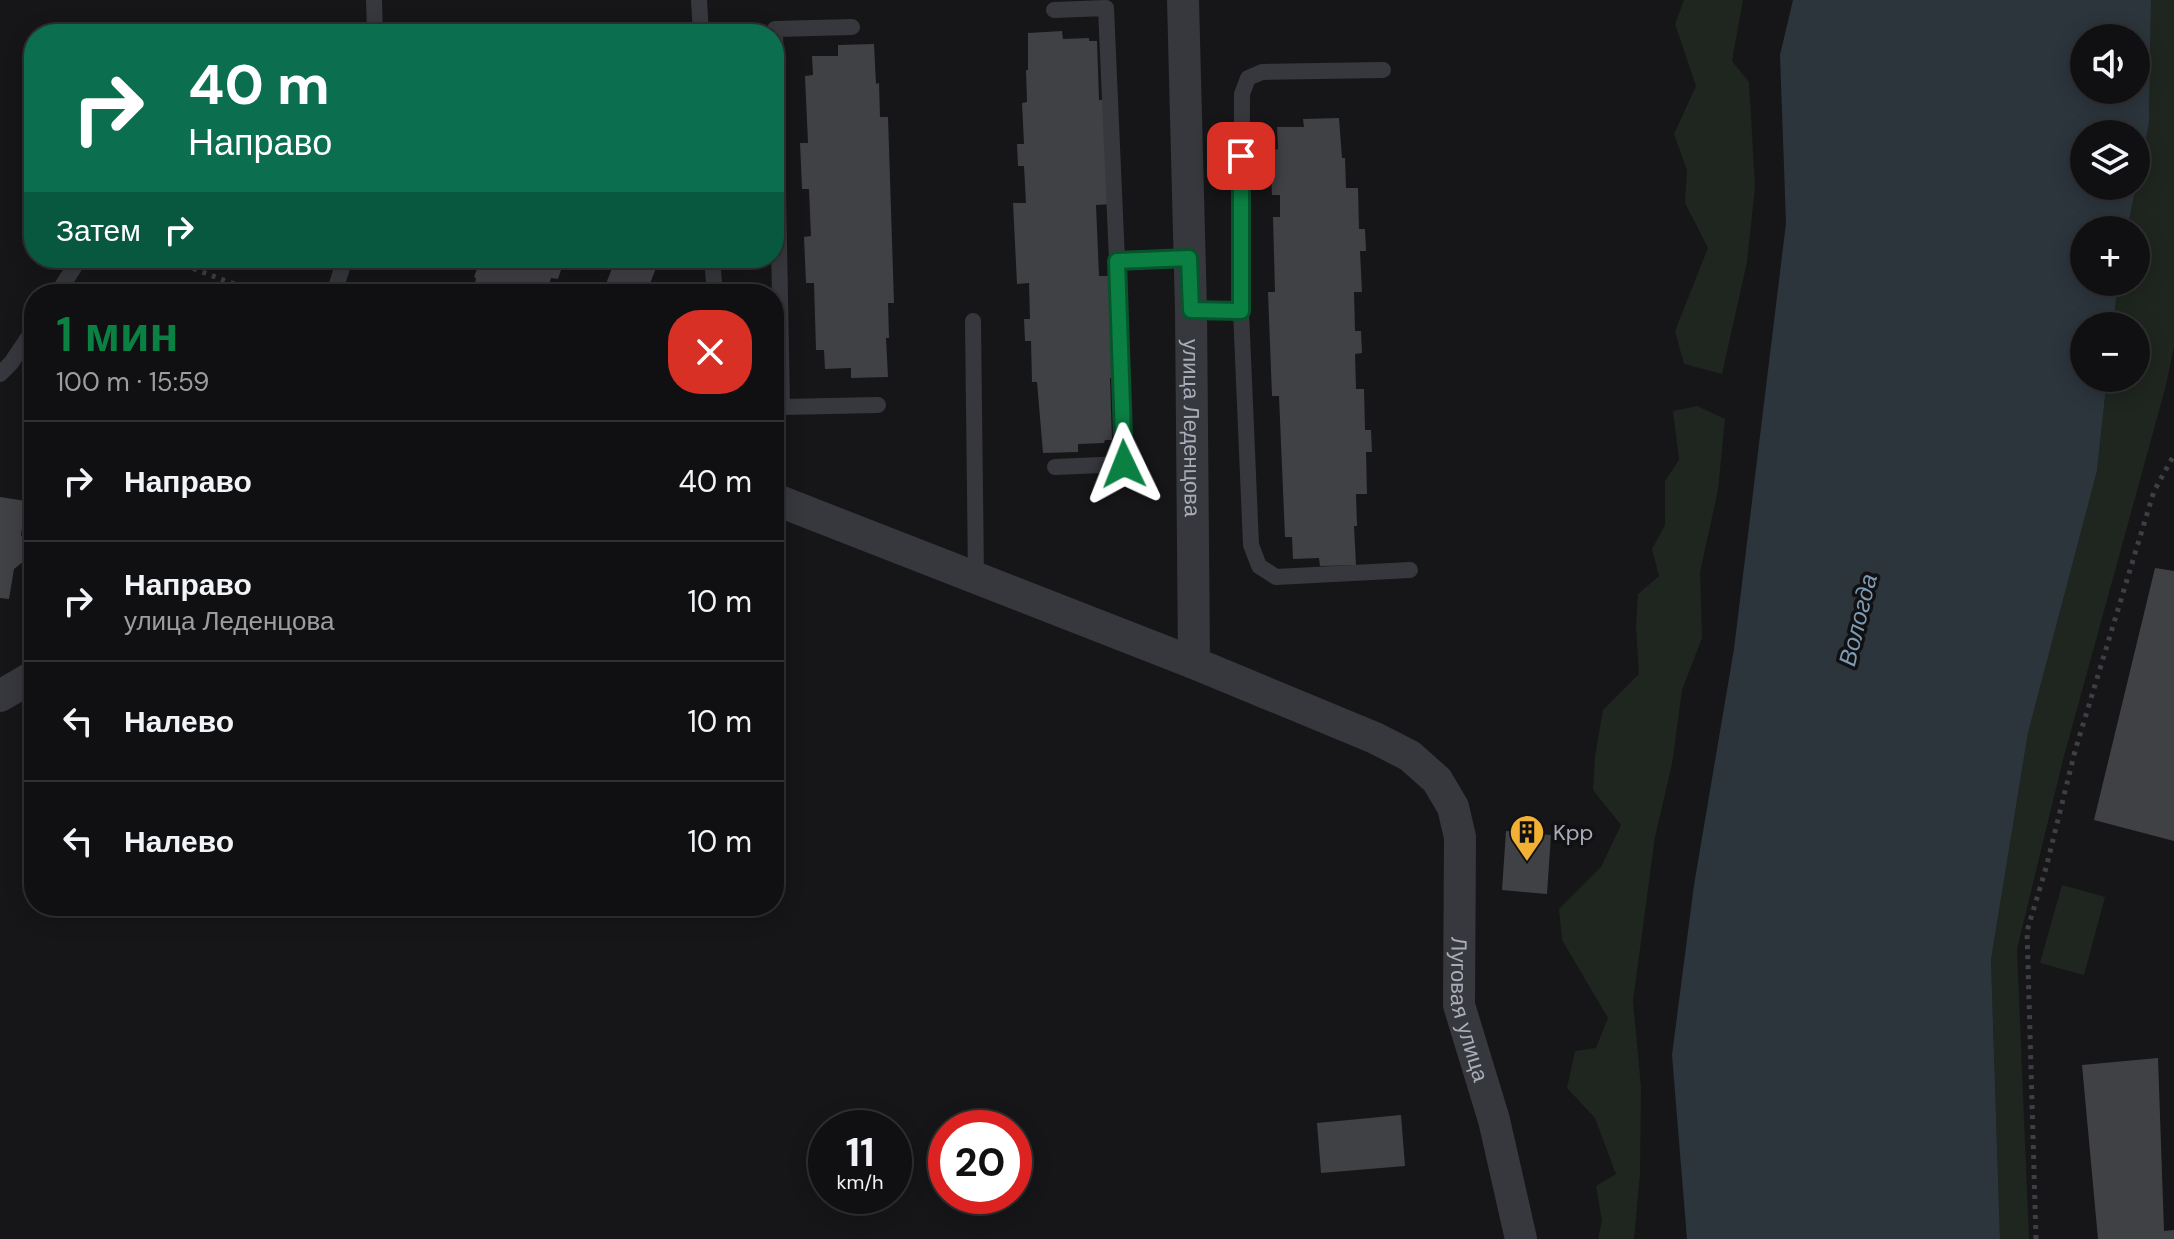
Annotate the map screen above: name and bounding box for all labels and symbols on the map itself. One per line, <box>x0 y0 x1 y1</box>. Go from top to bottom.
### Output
pin <box>1207 122 1275 190</box>
street label: улица Леденцова <box>1176 339 1207 518</box>
position arrow <box>1082 422 1166 506</box>
water label: Вологда <box>1831 571 1884 669</box>
building icon: Kpp <box>1508 813 1546 863</box>
place label: Kpp <box>1553 818 1593 847</box>
street label: Луговая улица <box>1444 937 1496 1086</box>
speed limit sign: 20 <box>928 1110 1032 1214</box>

